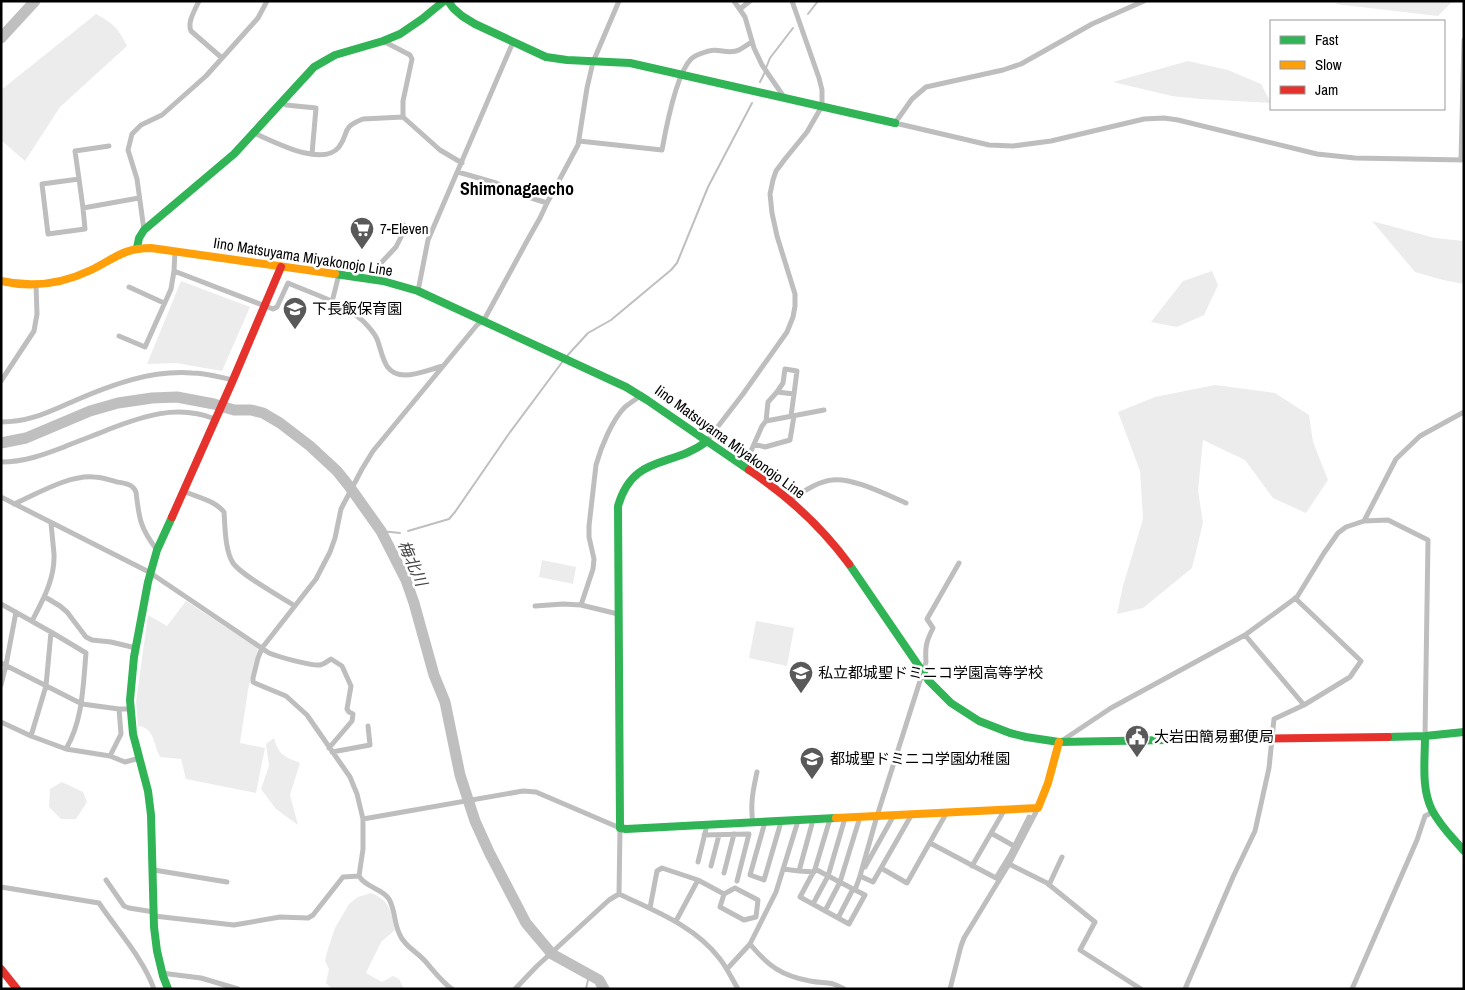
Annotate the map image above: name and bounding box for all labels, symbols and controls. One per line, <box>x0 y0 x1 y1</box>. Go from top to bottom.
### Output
legend <box>1270 20 1445 110</box>
text: Fast <box>1315 29 1339 50</box>
text: Slow <box>1315 54 1342 75</box>
text: Jam <box>1315 79 1338 100</box>
district label: Shimonagaecho <box>460 176 574 201</box>
supermarket icon: 7-Eleven <box>349 216 375 250</box>
place label: 7-Eleven <box>380 218 429 239</box>
street label: Iino Matsuyama Miyakonojo Line <box>212 232 394 281</box>
school or university icon: 下長飯保育園 <box>282 296 308 330</box>
place label: 下長飯保育園 <box>312 298 402 319</box>
street label: Iino Matsuyama Miyakonojo Line <box>651 380 810 503</box>
water label: 梅北川 <box>393 537 434 591</box>
school or university icon: 私立都城聖ドミニコ学園高等学校 <box>788 660 814 694</box>
place label: 私立都城聖ドミニコ学園高等学校 <box>818 662 1043 683</box>
public building icon: 大岩田簡易郵便局 <box>1124 724 1150 758</box>
place label: 大岩田簡易郵便局 <box>1154 726 1274 747</box>
school or university icon: 都城聖ドミニコ学園幼稚園 <box>799 746 825 780</box>
place label: 都城聖ドミニコ学園幼稚園 <box>830 748 1010 769</box>

